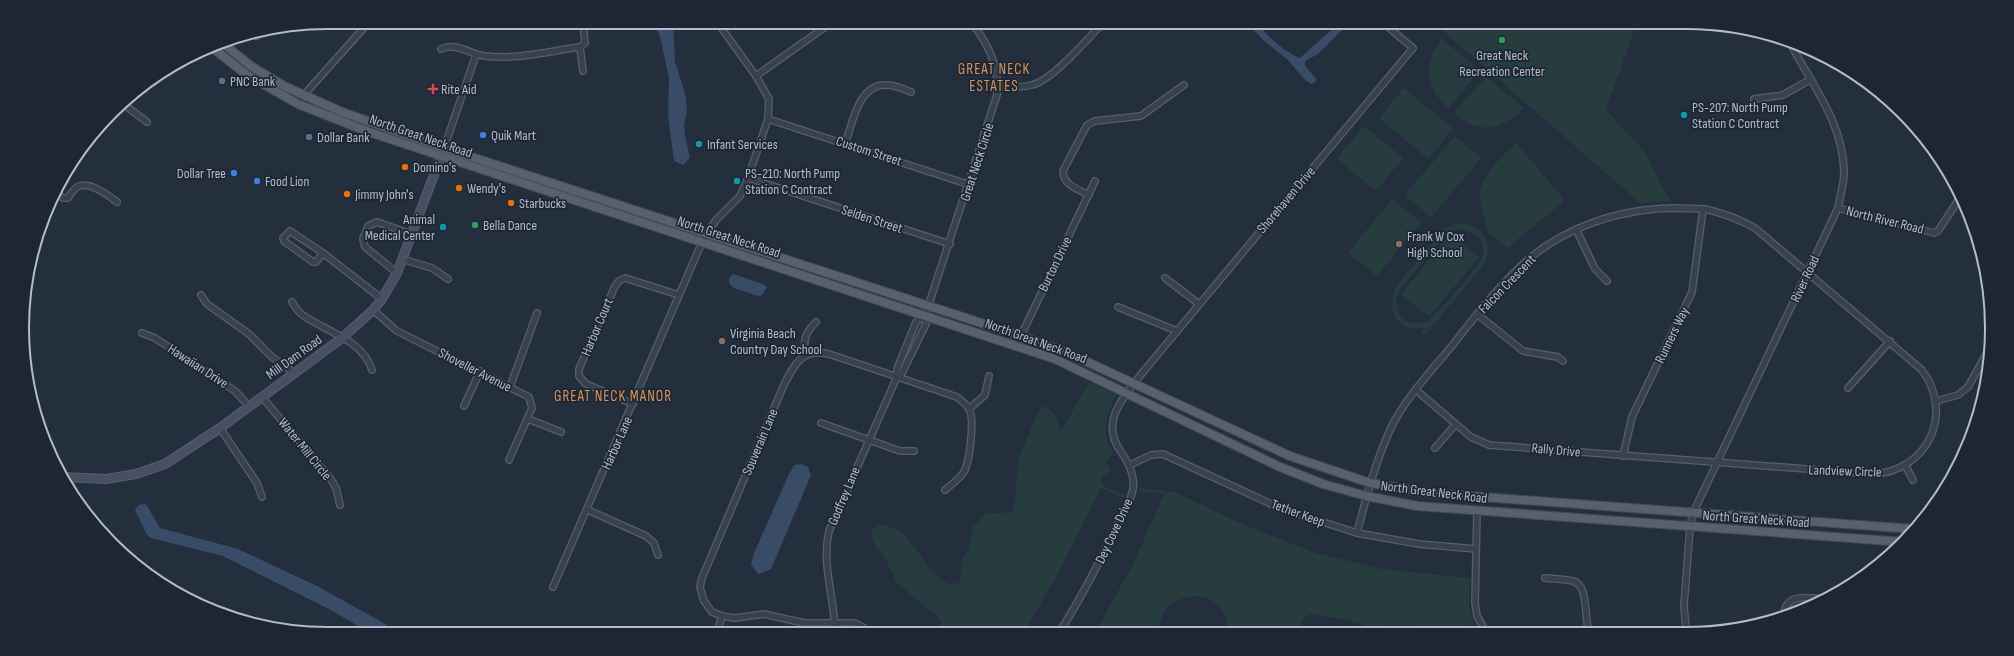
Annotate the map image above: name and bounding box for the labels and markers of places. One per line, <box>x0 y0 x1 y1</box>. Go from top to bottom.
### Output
marker: Great Neck Recreation Center <box>1497 35 1507 45</box>
place label: Great Neck Recreation Center <box>1459 47 1545 80</box>
place label: PNC Bank <box>230 73 276 90</box>
marker: PNC Bank <box>217 76 227 86</box>
place label: Rite Aid <box>441 81 477 98</box>
marker: Rite Aid <box>428 84 438 94</box>
place label: PS-207: North Pump Station C Contract <box>1692 99 1788 132</box>
marker: PS-207: North Pump Station C Contract <box>1679 110 1689 120</box>
place label: Quik Mart <box>491 127 536 144</box>
place label: Dollar Bank <box>317 129 370 146</box>
marker: Quik Mart <box>478 130 488 140</box>
marker: Dollar Bank <box>304 132 314 142</box>
place label: Infant Services <box>707 136 778 153</box>
marker: Infant Services <box>694 139 704 149</box>
place label: Domino's <box>413 159 456 176</box>
marker: Domino's <box>400 162 410 172</box>
place label: Dollar Tree <box>177 165 226 182</box>
place label: PS-210: North Pump Station C Contract <box>745 165 840 198</box>
marker: Dollar Tree <box>229 168 239 178</box>
place label: Food Lion <box>265 173 309 190</box>
marker: Food Lion <box>252 176 262 186</box>
marker: PS-210: North Pump Station C Contract <box>732 176 742 186</box>
place label: Wendy's <box>467 180 506 197</box>
marker: Wendy's <box>454 183 464 193</box>
place label: Jimmy John's <box>354 186 413 203</box>
marker: Jimmy John's <box>342 189 352 199</box>
place label: Starbucks <box>519 195 566 212</box>
marker: Starbucks <box>506 198 516 208</box>
place label: Animal Medical Center <box>365 211 435 244</box>
place label: Bella Dance <box>483 217 537 234</box>
marker: Bella Dance <box>470 220 480 230</box>
marker: Animal Medical Center <box>438 222 448 232</box>
place label: Frank W Cox High School <box>1407 228 1465 261</box>
marker: Frank W Cox High School <box>1394 239 1404 249</box>
place label: Virginia Beach Country Day School <box>730 325 822 358</box>
marker: Virginia Beach Country Day School <box>717 336 727 346</box>

